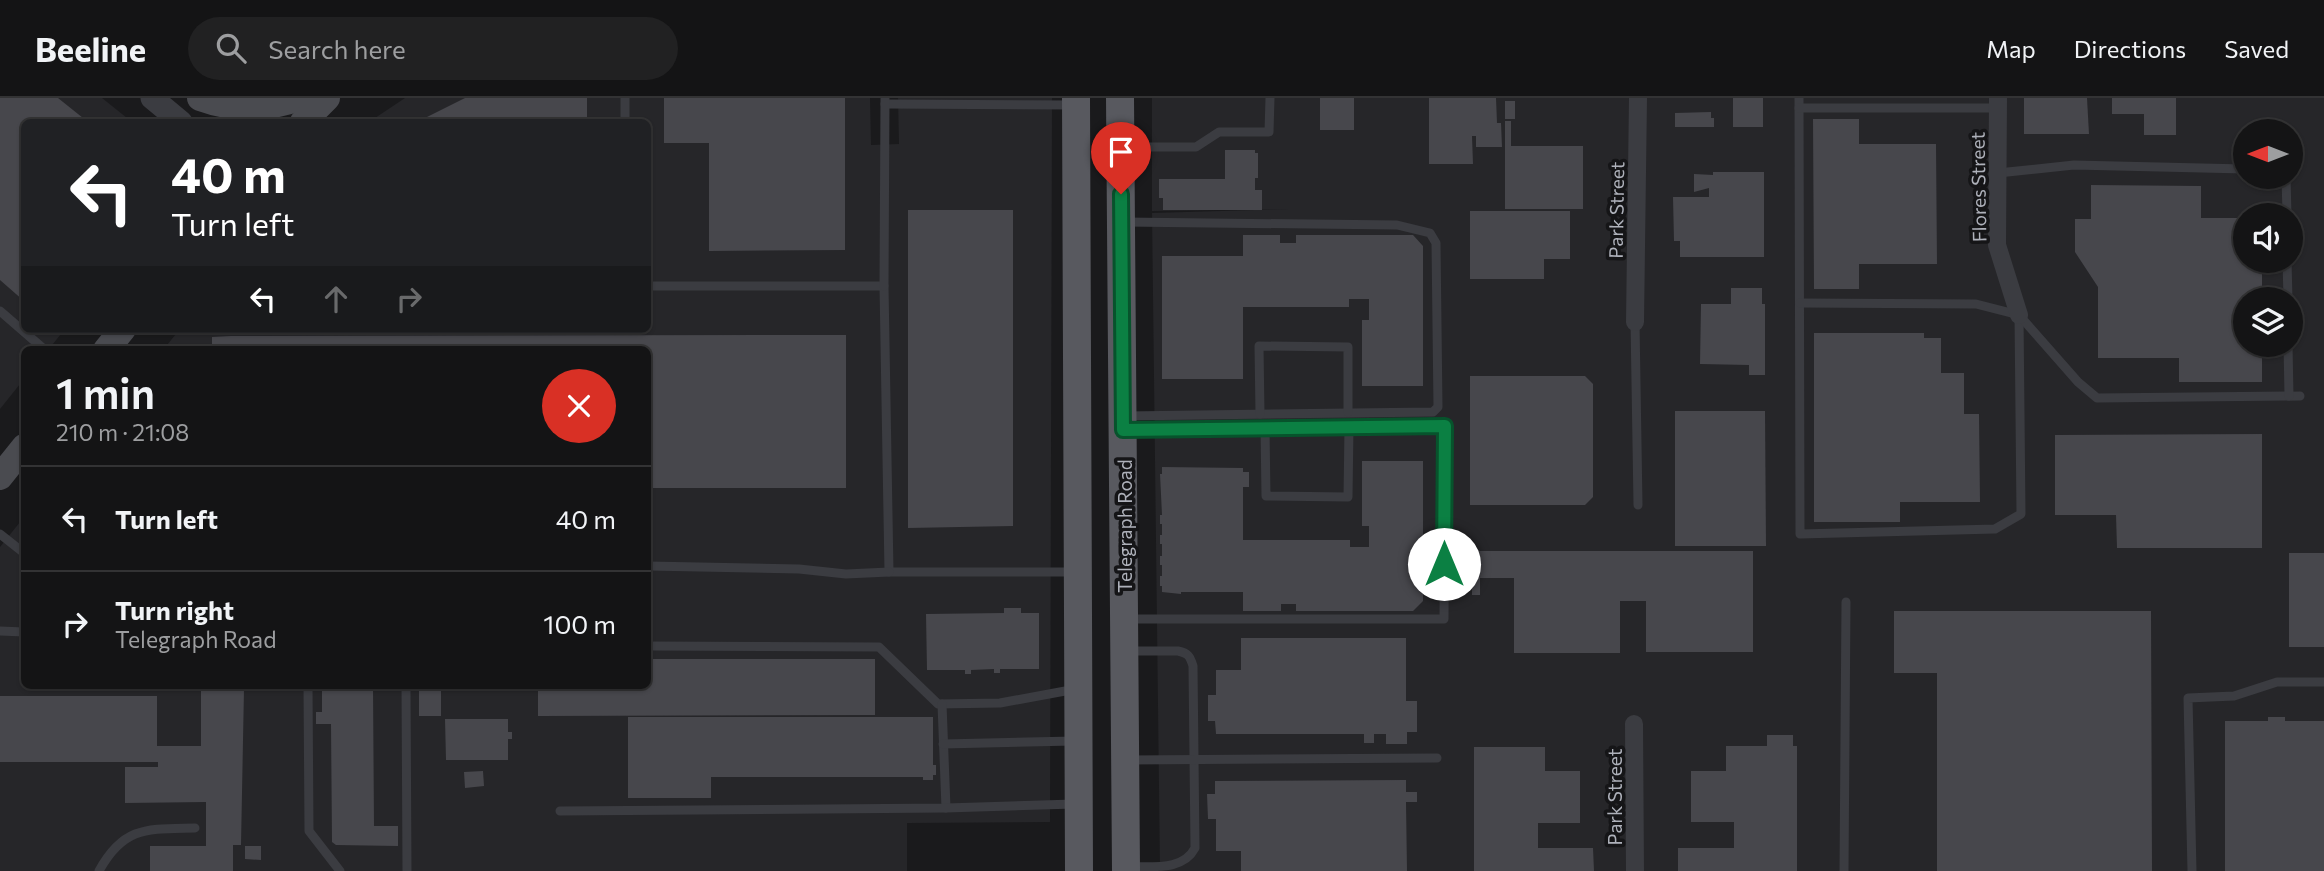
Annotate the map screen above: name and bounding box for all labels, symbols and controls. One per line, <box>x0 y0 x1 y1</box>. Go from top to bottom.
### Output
search box <box>188 17 678 80</box>
text: Beeline <box>35 28 146 69</box>
icon: search <box>212 29 250 67</box>
text: Search here <box>268 33 406 64</box>
text: Map <box>1986 34 2036 63</box>
text: Directions <box>2074 34 2186 63</box>
text: Saved <box>2224 34 2289 63</box>
north arrow <box>2233 119 2303 189</box>
map controls <box>2233 119 2303 357</box>
pin <box>1091 122 1151 194</box>
street label: Flores Street <box>1966 131 1990 242</box>
icon: arrive <box>1102 133 1140 171</box>
text: 40 m <box>171 143 286 203</box>
icon: left <box>56 147 147 238</box>
street label: Park Street <box>1604 161 1628 259</box>
text: Turn left <box>171 203 295 243</box>
button: sound <box>2233 203 2303 273</box>
icon: left <box>244 280 282 318</box>
icon: ahead <box>317 280 355 318</box>
icon: right <box>390 280 428 318</box>
button: layers <box>2233 287 2303 357</box>
text: 1 min <box>56 366 155 418</box>
button: close <box>542 369 616 443</box>
text: 210 m · 21:08 <box>56 418 189 446</box>
street label: Telegraph Road <box>1113 459 1136 593</box>
icon: left <box>56 500 94 538</box>
text: Turn left <box>115 503 218 534</box>
text: 40 m <box>556 503 616 534</box>
position arrow <box>1407 527 1481 601</box>
text: Turn right <box>115 594 234 625</box>
icon: right <box>56 605 94 643</box>
text: 100 m <box>543 608 616 639</box>
text: Telegraph Road <box>115 625 276 653</box>
street label: Park Street <box>1603 748 1626 846</box>

